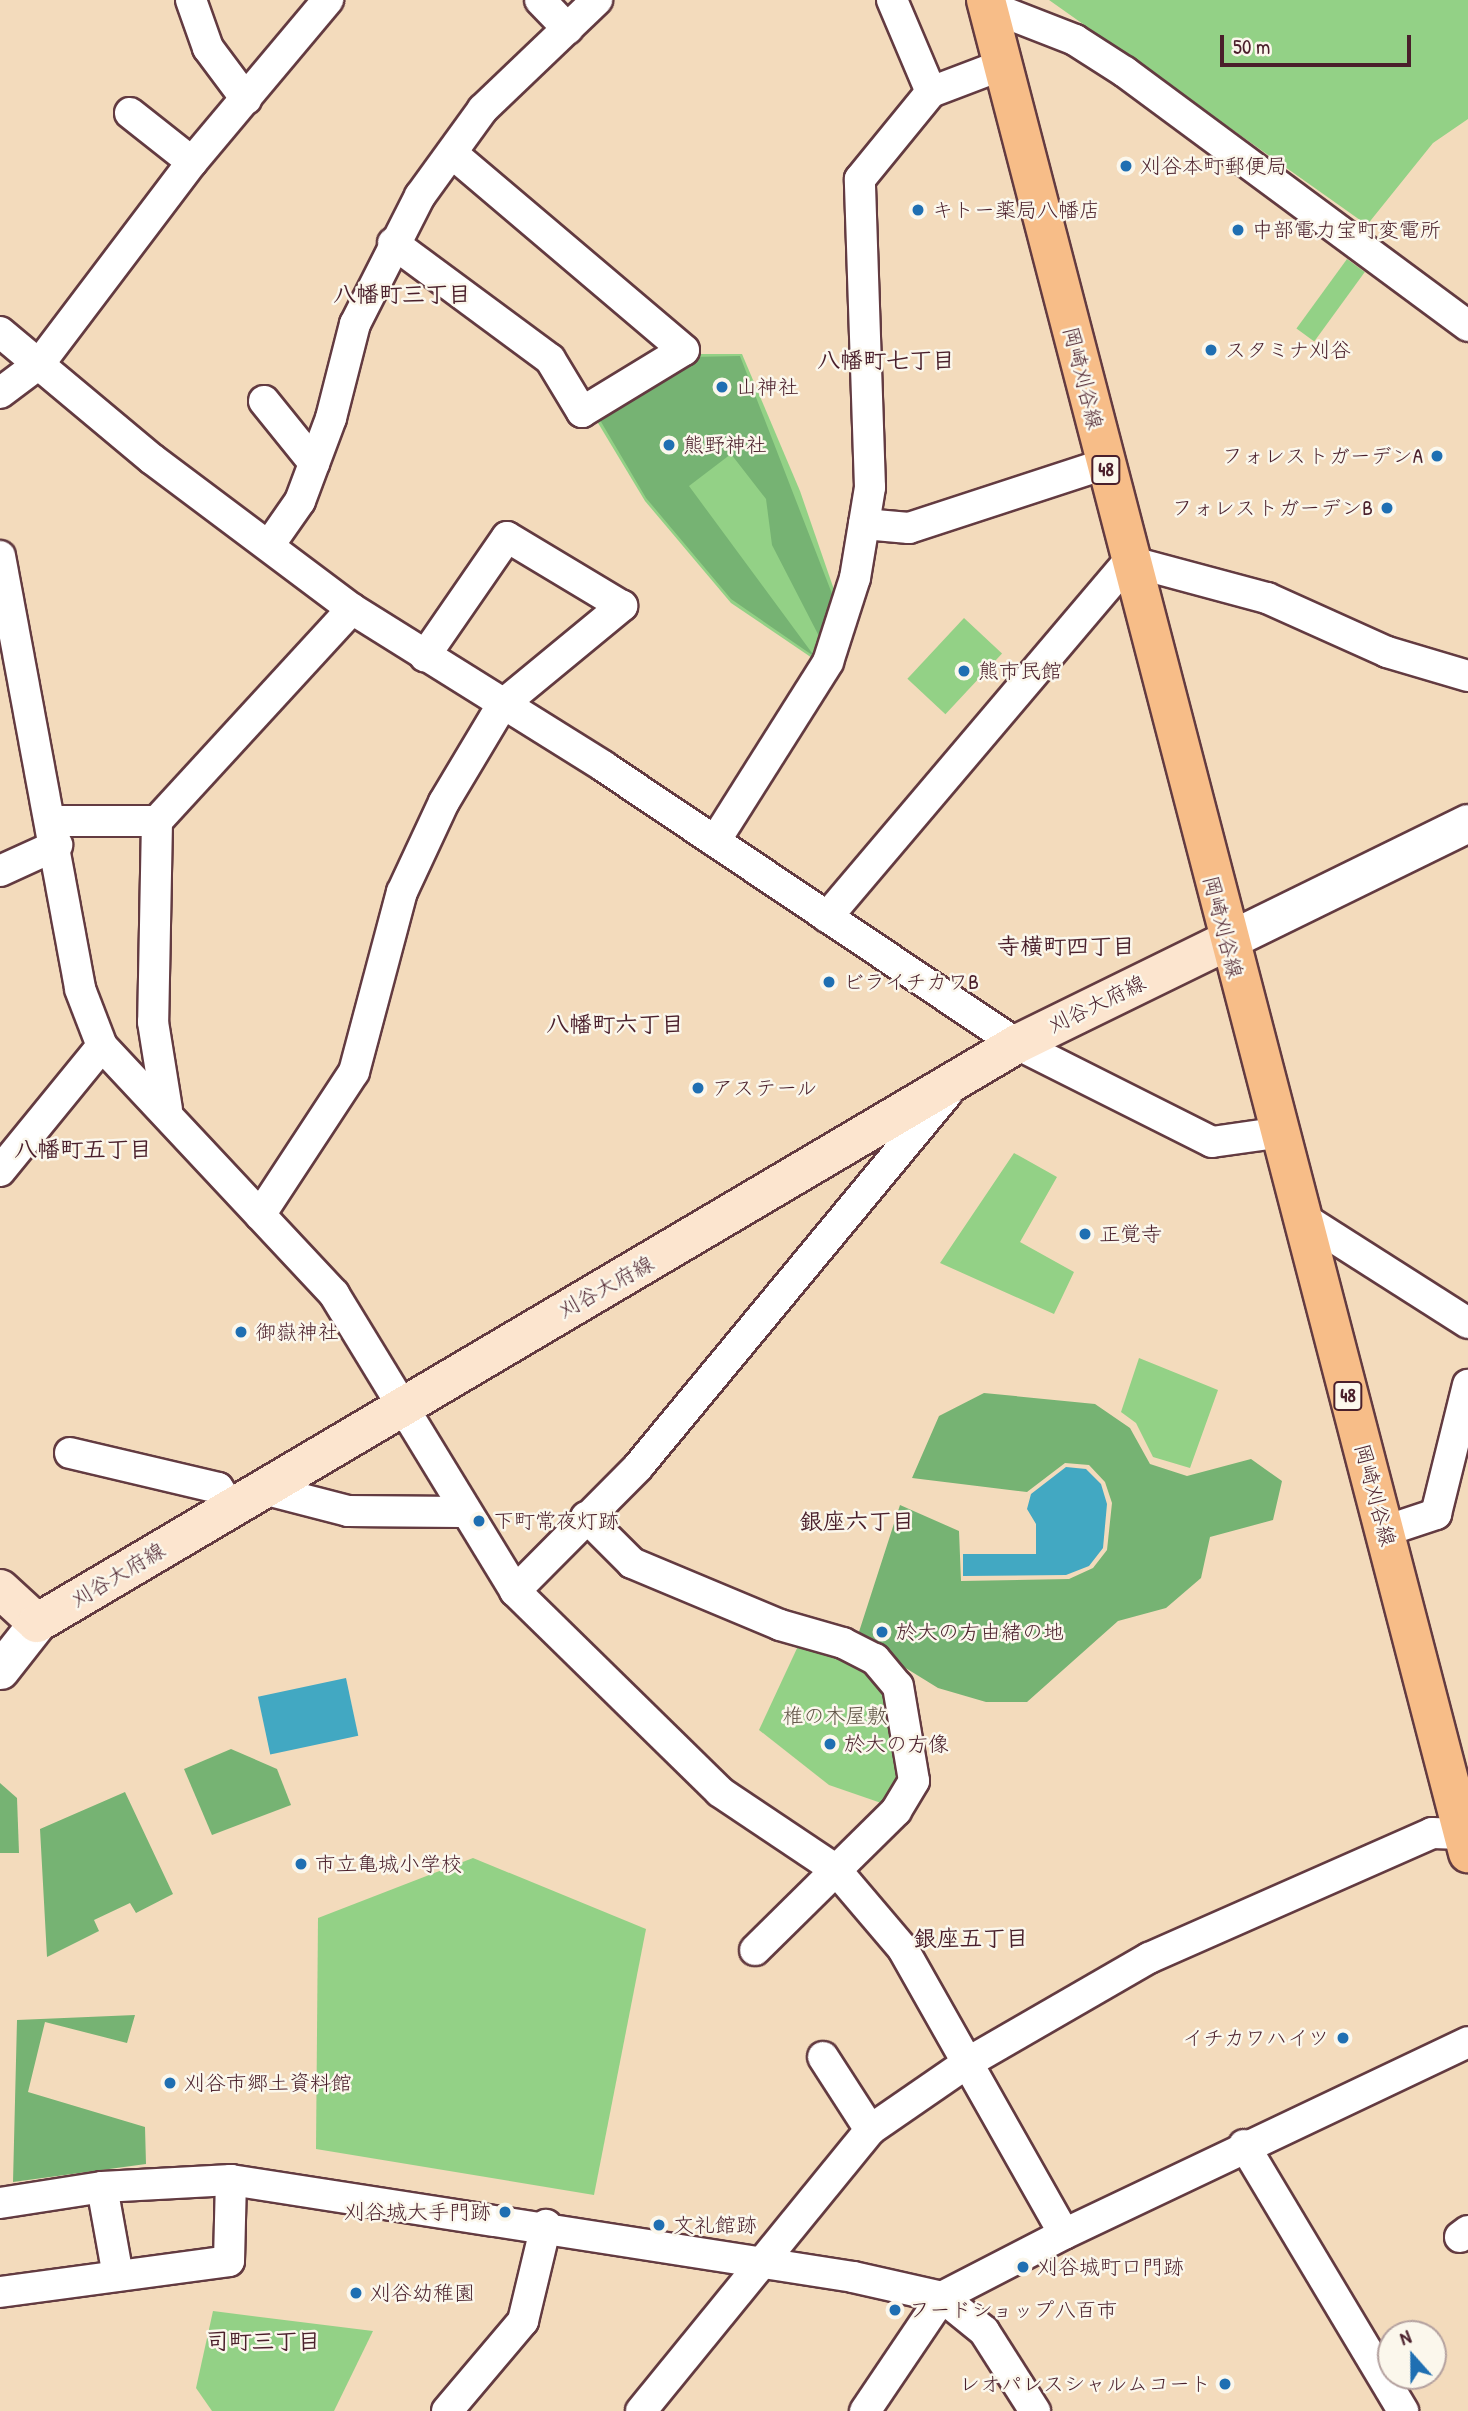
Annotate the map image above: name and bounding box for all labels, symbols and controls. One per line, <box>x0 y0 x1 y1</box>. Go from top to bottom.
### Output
scale bar <box>1223 21 1414 65</box>
text: 50 m <box>1233 32 1270 61</box>
place label: 刈谷本町郵便局 <box>1140 153 1287 179</box>
marker: 刈谷本町郵便局 <box>1118 158 1134 174</box>
place label: キトー薬局八幡店 <box>932 197 1100 223</box>
marker: キトー薬局八幡店 <box>910 202 926 218</box>
place label: 中部電力宝町変電所 <box>1252 217 1441 243</box>
marker: 中部電力宝町変電所 <box>1230 222 1246 238</box>
district label: 八幡町三丁目 <box>333 280 471 308</box>
street label: 岡崎刈谷線 <box>1058 324 1108 432</box>
place label: スタミナ刈谷 <box>1225 337 1351 363</box>
marker: スタミナ刈谷 <box>1203 342 1219 358</box>
district label: 八幡町七丁目 <box>817 346 955 374</box>
place label: 山神社 <box>736 374 799 400</box>
marker: 山神社 <box>714 379 730 395</box>
place label: 熊野神社 <box>683 432 767 458</box>
marker: 熊野神社 <box>661 437 677 453</box>
place label: フォレストガーデンA <box>1224 443 1423 469</box>
marker: フォレストガーデンA <box>1429 448 1445 464</box>
road number: 48 <box>1090 454 1122 485</box>
place label: フォレストガーデンB <box>1173 495 1373 521</box>
marker: フォレストガーデンB <box>1379 500 1395 516</box>
place label: 熊市民館 <box>978 658 1062 684</box>
marker: 熊市民館 <box>956 663 972 679</box>
street label: 岡崎刈谷線 <box>1198 873 1248 981</box>
district label: 寺横町四丁目 <box>997 932 1135 960</box>
place label: ビライチカワB <box>843 969 980 995</box>
street label: 刈谷大府線 <box>1044 970 1150 1038</box>
marker: ビライチカワB <box>821 974 837 990</box>
district label: 八幡町六丁目 <box>546 1010 684 1038</box>
place label: アステール <box>712 1075 817 1101</box>
marker: アステール <box>690 1080 706 1096</box>
district label: 八幡町五丁目 <box>14 1135 152 1163</box>
place label: 正覚寺 <box>1099 1221 1162 1247</box>
marker: 正覚寺 <box>1077 1226 1093 1242</box>
street label: 刈谷大府線 <box>554 1251 658 1323</box>
place label: 御嶽神社 <box>255 1319 339 1345</box>
marker: 御嶽神社 <box>233 1324 249 1340</box>
road number: 48 <box>1332 1380 1364 1412</box>
street label: 岡崎刈谷線 <box>1349 1441 1401 1549</box>
district label: 銀座六丁目 <box>800 1507 914 1535</box>
place label: 下町常夜灯跡 <box>493 1508 619 1534</box>
marker: 下町常夜灯跡 <box>471 1513 487 1529</box>
street label: 刈谷大府線 <box>67 1537 169 1613</box>
place label: 於大の方由緒の地 <box>896 1619 1064 1645</box>
marker: 於大の方由緒の地 <box>874 1624 890 1640</box>
park label: 椎の木屋敷 <box>783 1703 887 1729</box>
place label: 於大の方像 <box>844 1731 949 1757</box>
marker: 於大の方像 <box>822 1736 838 1752</box>
place label: 市立亀城小学校 <box>315 1851 462 1877</box>
marker: 市立亀城小学校 <box>293 1856 309 1872</box>
district label: 銀座五丁目 <box>914 1924 1028 1952</box>
place label: イチカワハイツ <box>1182 2025 1329 2051</box>
marker: イチカワハイツ <box>1335 2030 1351 2046</box>
place label: 刈谷市郷土資料館 <box>184 2070 352 2096</box>
marker: 刈谷市郷土資料館 <box>162 2075 178 2091</box>
place label: 刈谷城大手門跡 <box>344 2199 491 2225</box>
marker: 刈谷城大手門跡 <box>497 2204 513 2220</box>
place label: 文礼館跡 <box>673 2212 757 2238</box>
marker: 文礼館跡 <box>651 2217 667 2233</box>
place label: 刈谷城町口門跡 <box>1037 2254 1184 2280</box>
marker: 刈谷城町口門跡 <box>1015 2259 1031 2275</box>
place label: 刈谷幼稚園 <box>370 2280 475 2306</box>
marker: 刈谷幼稚園 <box>348 2285 364 2301</box>
place label: フードショップ八百市 <box>909 2297 1119 2323</box>
marker: フードショップ八百市 <box>887 2302 903 2318</box>
north arrow <box>1377 2320 1447 2390</box>
text: N <box>1396 2323 1415 2351</box>
district label: 司町三丁目 <box>206 2327 320 2355</box>
place label: レオパレスシャルムコート <box>959 2371 1211 2397</box>
marker: レオパレスシャルムコート <box>1217 2376 1233 2392</box>

